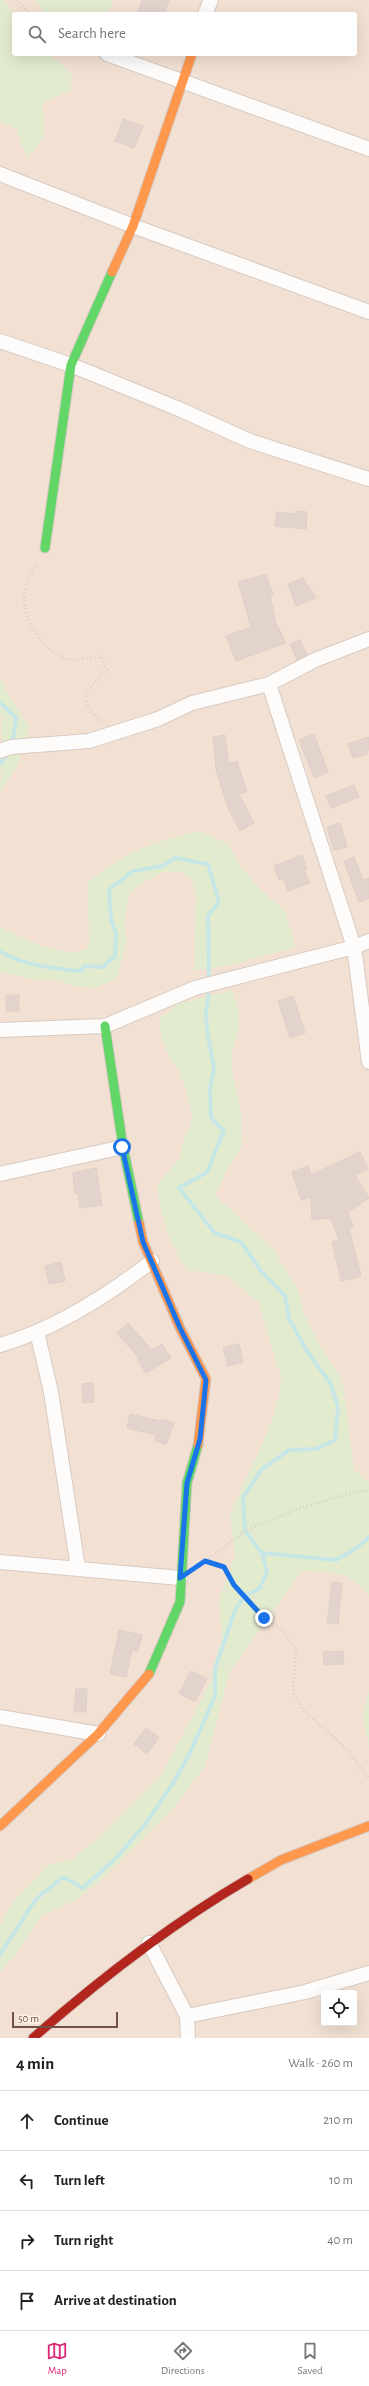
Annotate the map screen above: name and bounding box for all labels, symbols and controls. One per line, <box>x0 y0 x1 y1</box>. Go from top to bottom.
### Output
search box <box>12 12 357 56</box>
icon: search <box>26 23 48 45</box>
text: Search here <box>58 26 126 41</box>
route start <box>113 1138 131 1156</box>
route end <box>255 1609 273 1627</box>
map controls <box>321 1990 357 2026</box>
button: locate <box>321 1990 357 2026</box>
scale bar <box>12 2010 118 2029</box>
text: 50 m <box>18 2013 39 2024</box>
text: 4 min <box>16 2055 54 2072</box>
text: Walk · 260 m <box>288 2057 353 2070</box>
icon: ahead <box>16 2110 38 2132</box>
text: Continue <box>54 2113 109 2128</box>
text: 210 m <box>323 2114 353 2127</box>
icon: left <box>16 2170 38 2192</box>
text: Turn left <box>54 2173 105 2188</box>
text: 10 m <box>329 2174 353 2187</box>
icon: right <box>16 2230 38 2252</box>
text: Turn right <box>54 2233 113 2248</box>
text: 40 m <box>327 2234 353 2247</box>
icon: arrive <box>16 2290 38 2312</box>
text: Arrive at destination <box>54 2293 177 2308</box>
tab: Map <box>46 2340 68 2377</box>
tab: Directions <box>161 2340 205 2377</box>
tab: Saved <box>297 2340 323 2377</box>

